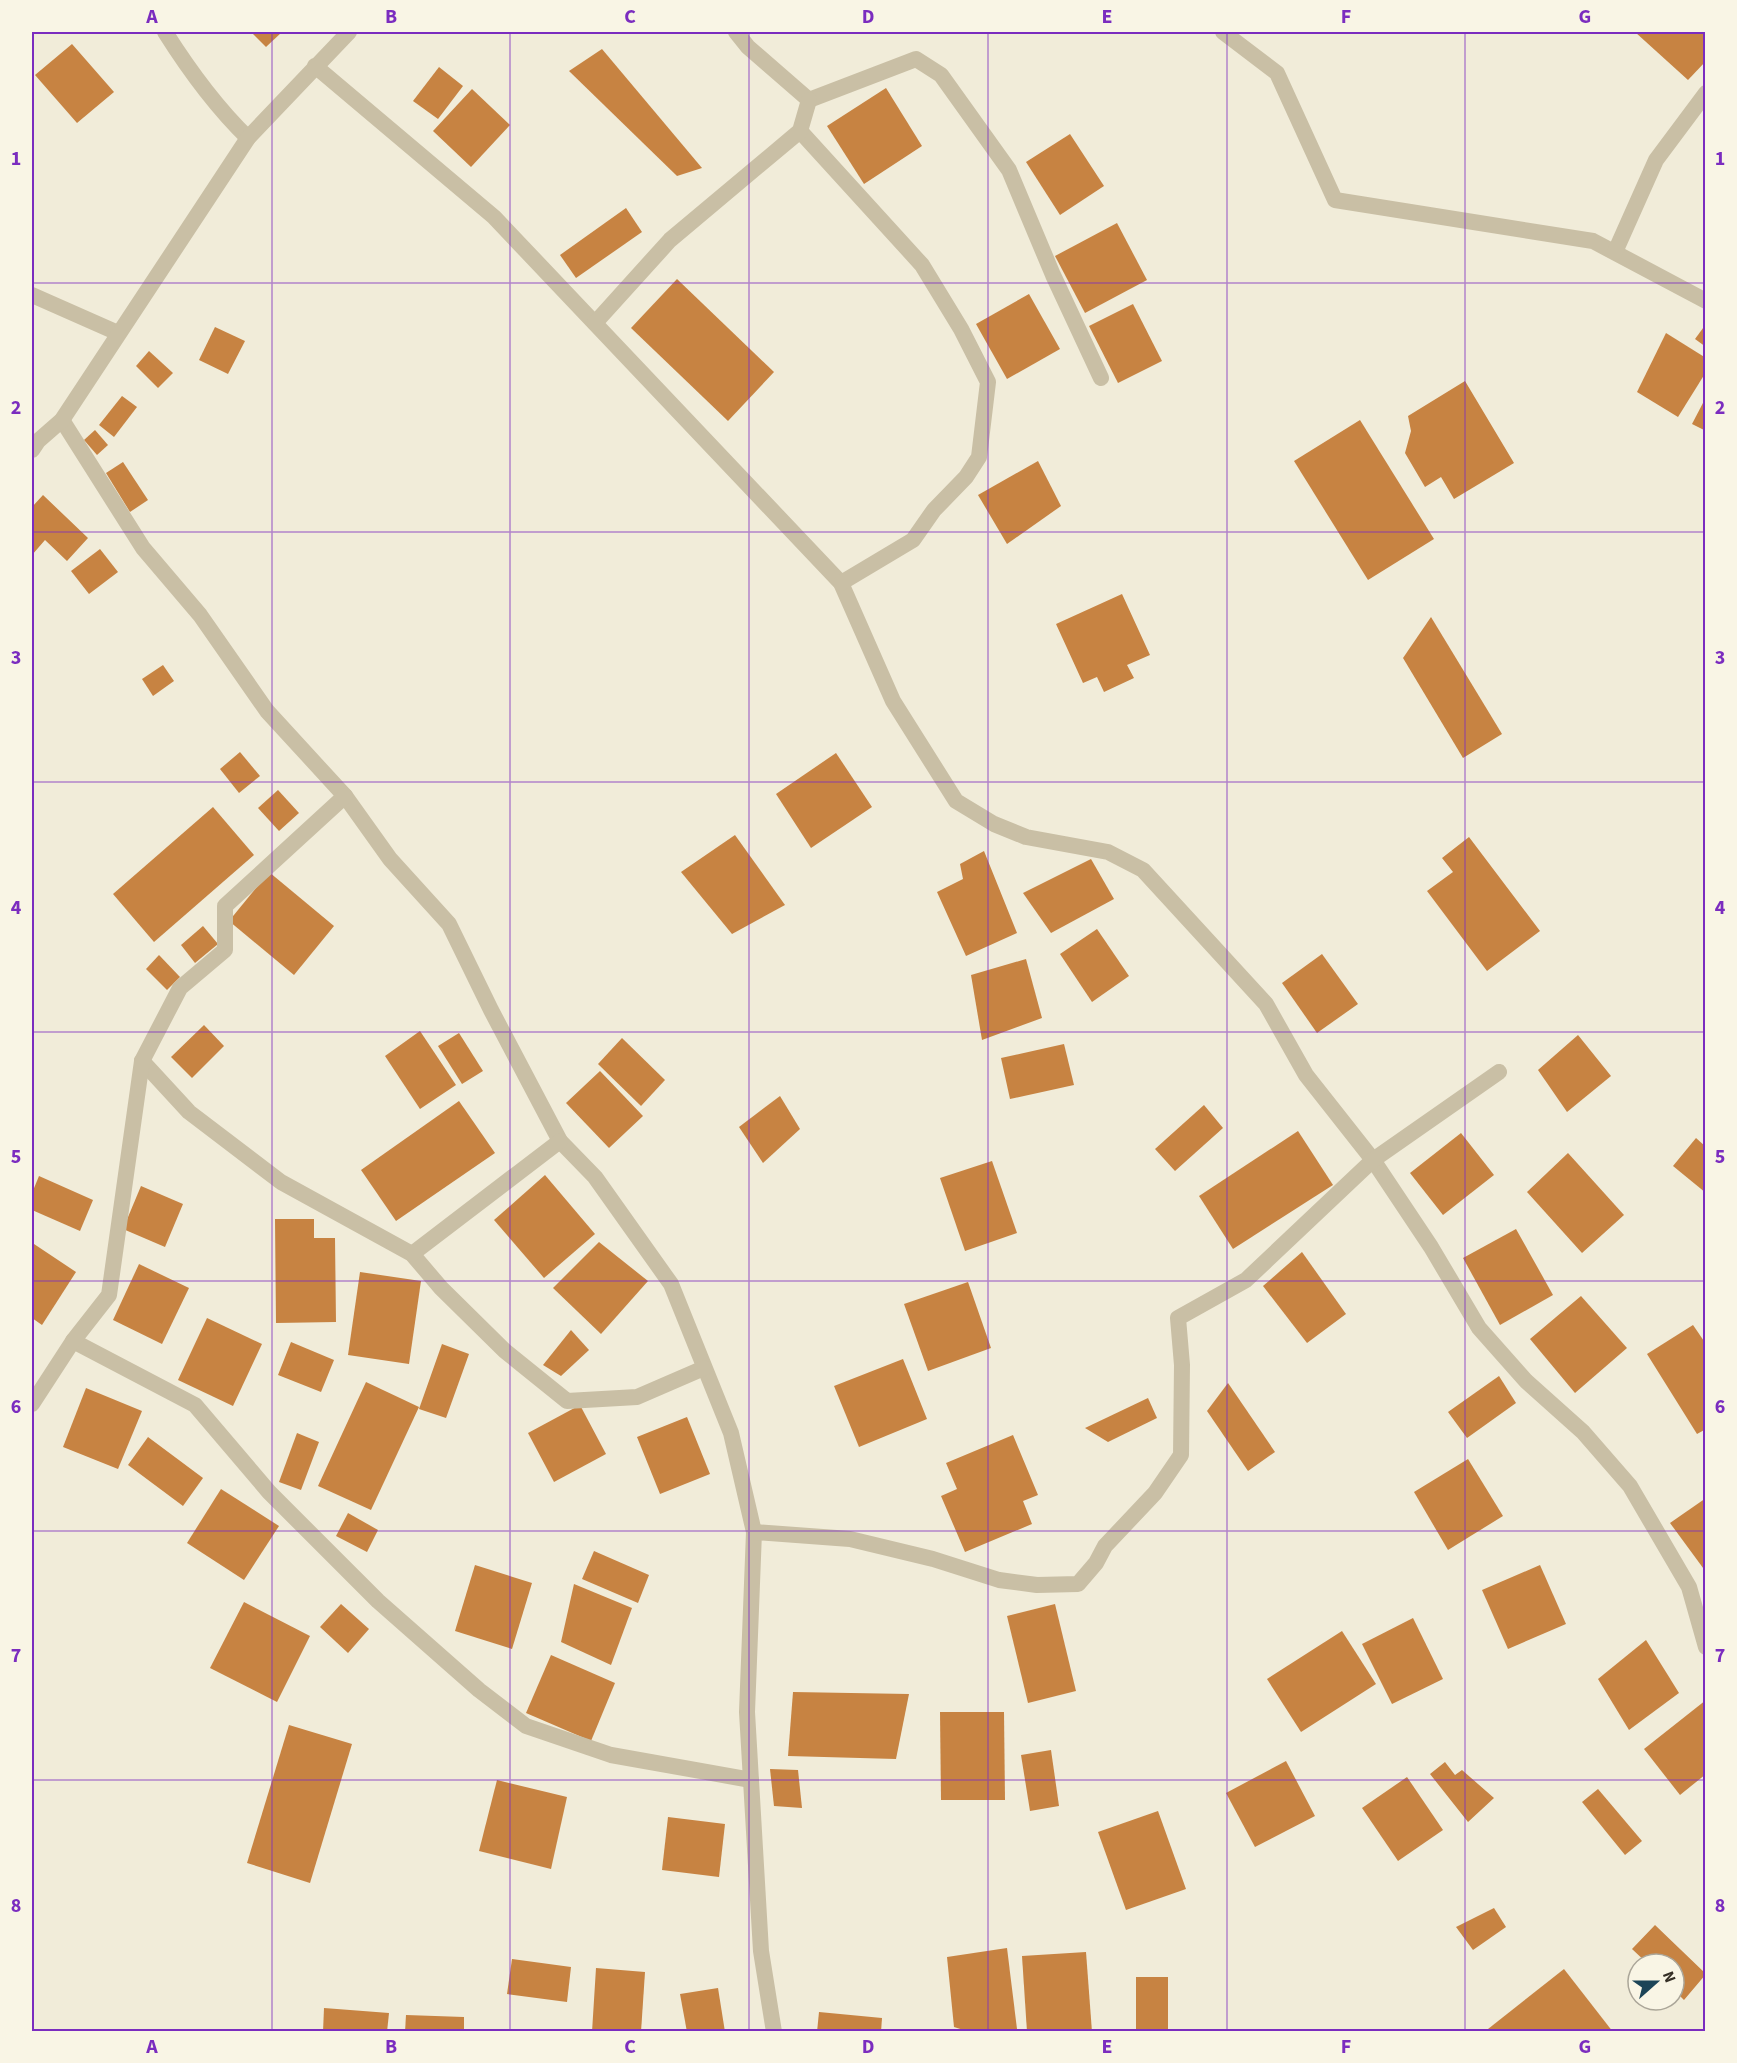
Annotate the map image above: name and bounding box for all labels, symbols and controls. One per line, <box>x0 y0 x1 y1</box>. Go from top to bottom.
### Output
text: A <box>145 3 158 31</box>
text: B <box>385 3 397 31</box>
text: C <box>624 3 636 31</box>
text: D <box>862 3 874 31</box>
text: E <box>1102 3 1112 31</box>
text: F <box>1341 3 1351 31</box>
text: G <box>1579 3 1591 31</box>
text: 1 <box>11 145 21 173</box>
text: 1 <box>1715 145 1725 173</box>
text: 2 <box>11 394 21 422</box>
text: 2 <box>1715 394 1725 422</box>
text: 3 <box>11 644 21 672</box>
text: 3 <box>1715 644 1725 672</box>
text: 4 <box>11 894 22 922</box>
text: 4 <box>1715 894 1726 922</box>
text: 5 <box>11 1143 21 1171</box>
text: 5 <box>1715 1143 1725 1171</box>
text: 6 <box>11 1393 21 1421</box>
text: 6 <box>1715 1393 1725 1421</box>
text: 7 <box>11 1642 21 1670</box>
text: 7 <box>1715 1642 1725 1670</box>
text: 8 <box>11 1892 21 1920</box>
text: 8 <box>1715 1892 1725 1920</box>
north arrow <box>1626 1952 1686 2012</box>
text: N <box>1657 1968 1681 1986</box>
text: A <box>145 2033 158 2061</box>
text: B <box>385 2033 397 2061</box>
text: C <box>624 2033 636 2061</box>
text: D <box>862 2033 874 2061</box>
text: E <box>1102 2033 1112 2061</box>
text: F <box>1341 2033 1351 2061</box>
text: G <box>1579 2033 1591 2061</box>

